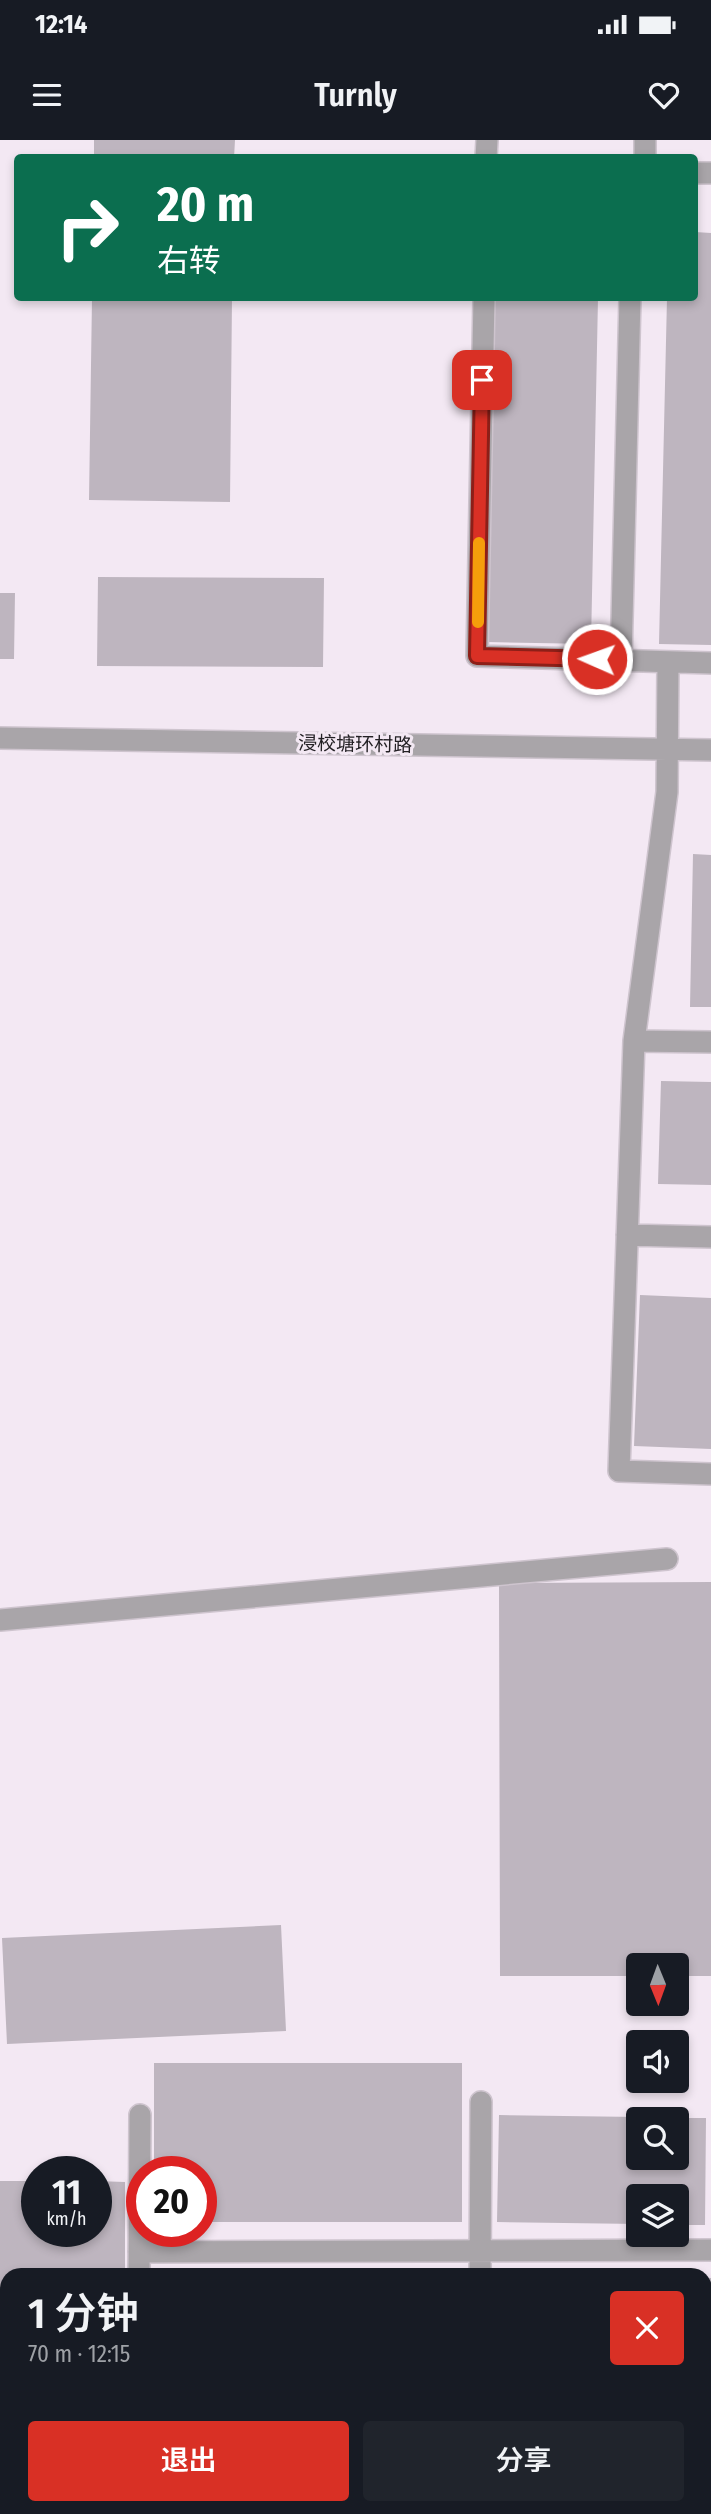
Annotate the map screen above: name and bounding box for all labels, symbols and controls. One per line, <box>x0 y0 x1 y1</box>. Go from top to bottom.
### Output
text: 12:14 <box>35 9 87 40</box>
icon: menu <box>28 76 66 114</box>
text: Turnly <box>314 76 397 114</box>
icon: heart <box>645 76 683 114</box>
text: 20 m <box>157 175 254 234</box>
icon: right <box>42 182 133 273</box>
text: 右转 <box>157 242 221 280</box>
pin <box>452 350 512 410</box>
icon: arrive <box>463 361 501 399</box>
position arrow <box>560 622 634 696</box>
street label: 浸校塘环村路 <box>298 732 412 756</box>
north arrow <box>626 1953 690 2016</box>
map controls <box>626 1953 689 2247</box>
button: sound <box>626 2030 689 2093</box>
button: search <box>626 2107 689 2170</box>
speed limit sign: 20 <box>126 2156 217 2247</box>
text: 11 <box>52 2171 81 2213</box>
button: layers <box>626 2184 689 2247</box>
text: km/h <box>46 2208 87 2230</box>
text: 1 分钟 <box>28 2289 139 2339</box>
button: close <box>610 2291 684 2365</box>
text: 70 m · 12:15 <box>28 2340 130 2368</box>
button: 退出 <box>28 2421 349 2501</box>
button: 分享 <box>363 2421 684 2501</box>

